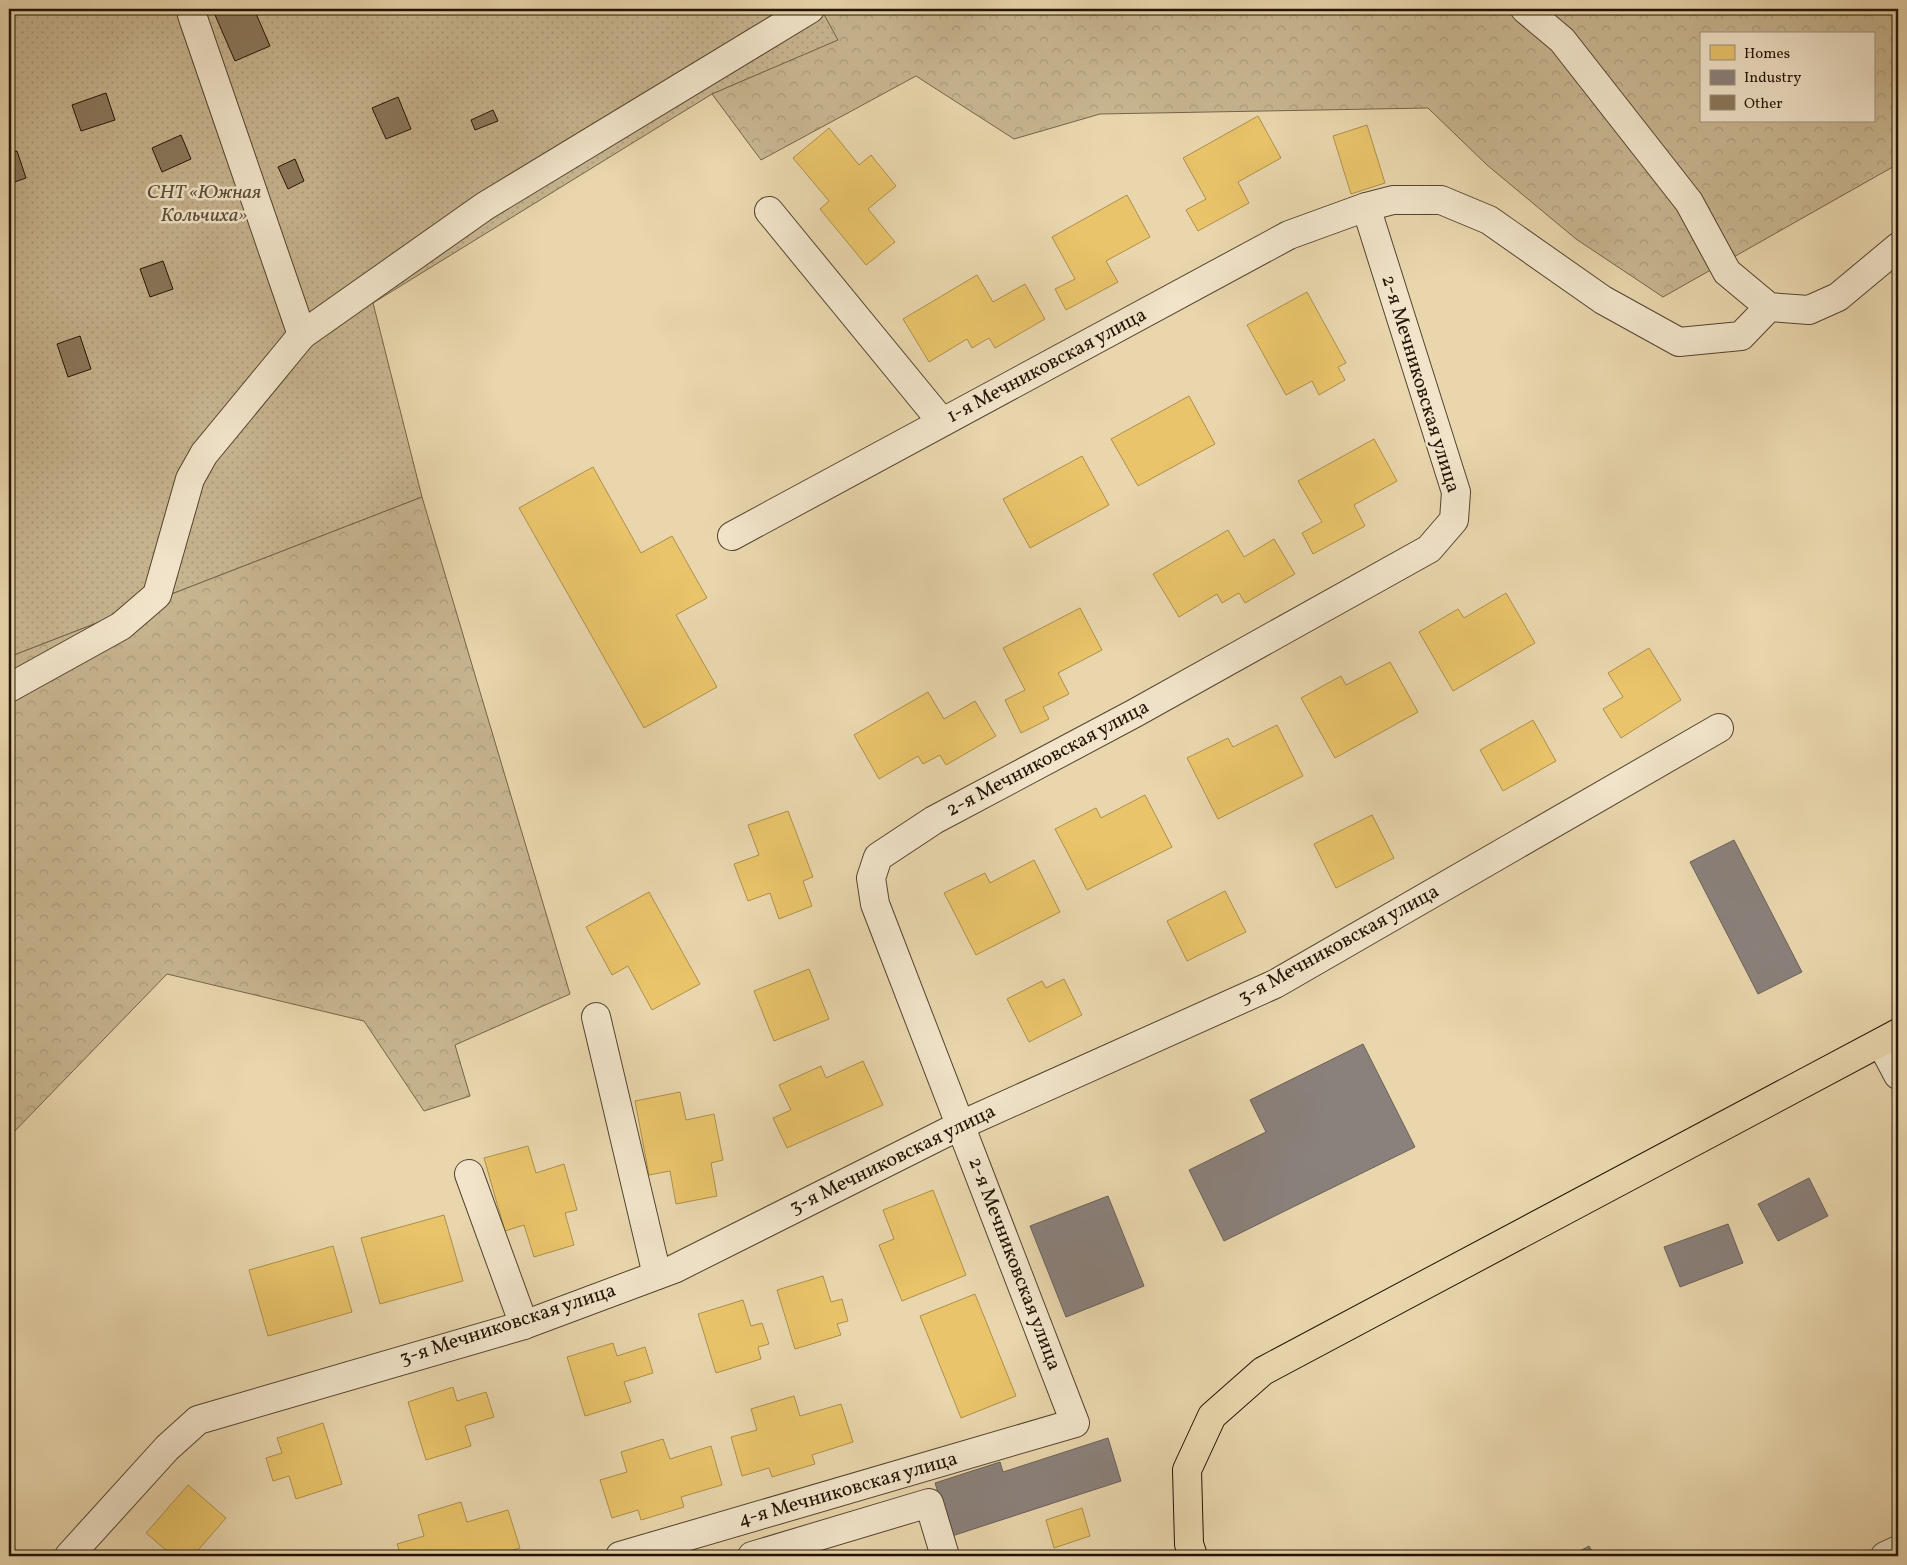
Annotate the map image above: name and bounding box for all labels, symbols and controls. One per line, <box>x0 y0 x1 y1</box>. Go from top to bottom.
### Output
legend <box>1700 32 1874 122</box>
text: Homes <box>1744 44 1790 65</box>
text: Industry <box>1744 68 1801 89</box>
text: Other <box>1744 94 1783 115</box>
park label: СНТ «Южная Кольчиха» <box>147 179 261 230</box>
street label: 2-я Мечниковская улица <box>1373 272 1467 496</box>
street label: 1-я Мечниковская улица <box>942 301 1152 431</box>
street label: 2-я Мечниковская улица <box>941 693 1155 825</box>
street label: 3-я Мечниковская улица <box>1233 878 1445 1012</box>
street label: 3-я Мечниковская улица <box>785 1098 1001 1222</box>
street label: 2-я Мечниковская улица <box>960 1153 1068 1375</box>
street label: 3-я Мечниковская улица <box>396 1277 620 1373</box>
street label: 4-я Мечниковская улица <box>735 1445 961 1535</box>

